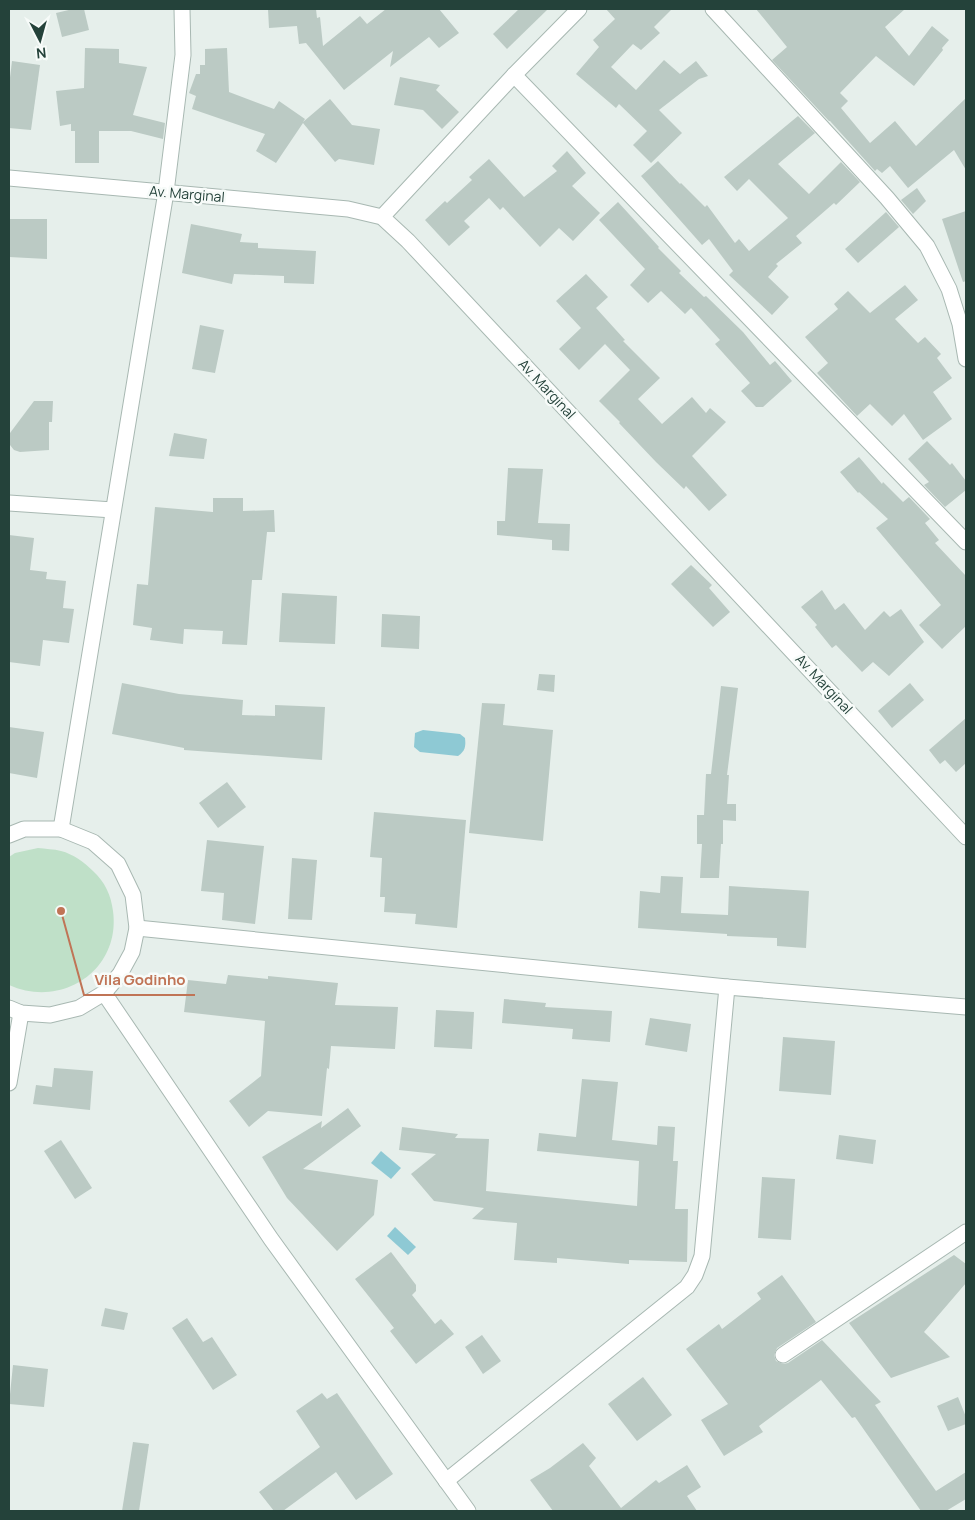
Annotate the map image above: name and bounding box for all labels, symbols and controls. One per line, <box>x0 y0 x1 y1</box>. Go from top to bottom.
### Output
north arrow <box>15 15 65 65</box>
text: N <box>35 43 47 63</box>
street label: Av. Marginal <box>148 181 226 206</box>
street label: Av. Marginal <box>515 354 580 423</box>
street label: Av. Marginal <box>792 649 857 718</box>
callout: Vila Godinho <box>84 965 195 995</box>
text: Vila Godinho <box>94 969 186 990</box>

